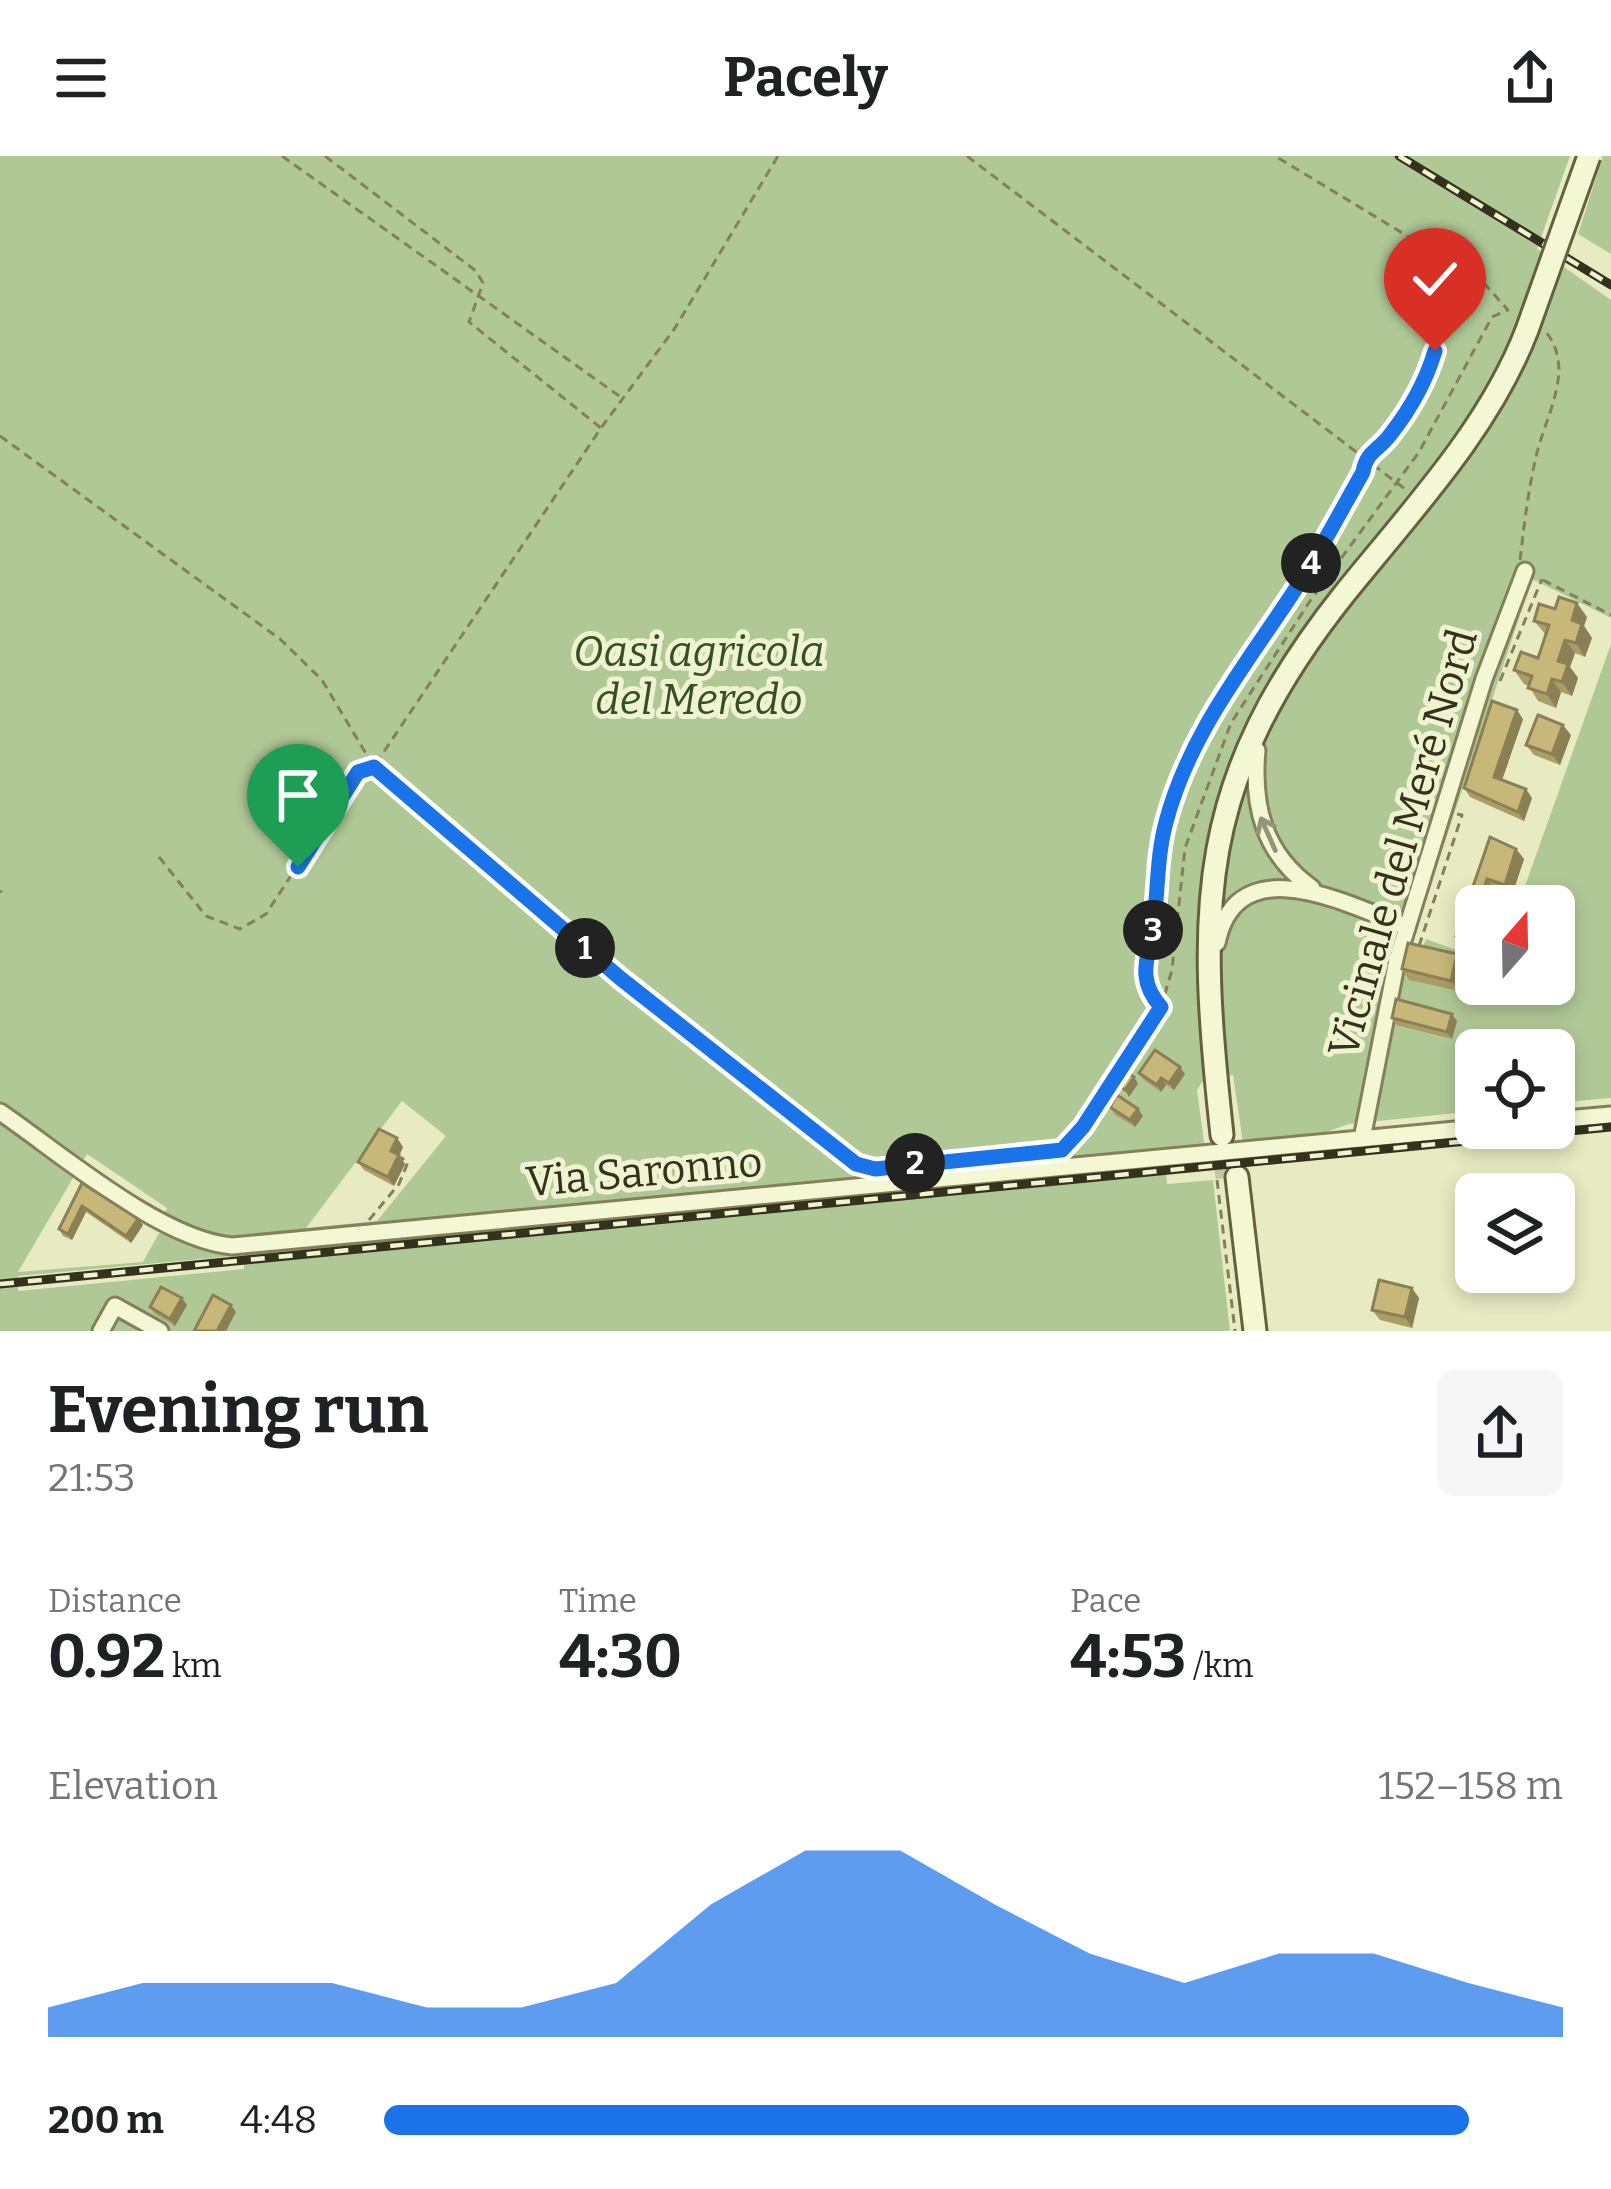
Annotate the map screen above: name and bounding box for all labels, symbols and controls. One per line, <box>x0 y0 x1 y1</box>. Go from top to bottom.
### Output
icon: menu <box>48 45 114 111</box>
icon: share <box>1497 45 1563 111</box>
text: Pacely <box>723 46 888 110</box>
pin <box>1384 228 1486 351</box>
icon: check <box>1402 246 1468 312</box>
pin: 4 <box>1281 533 1341 593</box>
text: 4 <box>1301 543 1321 583</box>
street label: Vicinale del Meré Nord <box>1318 624 1488 1063</box>
park label: Oasi agricola del Meredo <box>573 627 825 725</box>
pin <box>247 744 349 867</box>
icon: arrive <box>265 762 331 828</box>
one-way arrow <box>1255 817 1277 853</box>
north arrow <box>1455 885 1575 1005</box>
map controls <box>1455 885 1575 1293</box>
pin: 3 <box>1123 900 1183 960</box>
text: 3 <box>1143 910 1163 950</box>
pin: 1 <box>555 918 615 978</box>
text: 1 <box>578 928 592 968</box>
button: locate <box>1455 1029 1575 1149</box>
pin: 2 <box>885 1133 945 1193</box>
street label: Via Saronno <box>524 1137 764 1207</box>
text: 2 <box>906 1143 924 1183</box>
button: layers <box>1455 1173 1575 1293</box>
text: Evening run <box>48 1370 429 1449</box>
button: share <box>1437 1370 1563 1496</box>
text: 21:53 <box>48 1455 135 1501</box>
text: Distance <box>48 1581 182 1621</box>
text: Time <box>559 1581 637 1621</box>
text: Pace <box>1070 1581 1141 1621</box>
text: 0.92 <box>48 1621 165 1693</box>
text: 4:30 <box>559 1621 682 1693</box>
text: 4:53 <box>1070 1621 1186 1693</box>
text: km <box>165 1646 222 1686</box>
text: /km <box>1186 1646 1253 1686</box>
text: Elevation <box>48 1763 218 1809</box>
text: 152–158 m <box>1378 1763 1563 1809</box>
text: 200 m <box>48 2097 164 2143</box>
text: 4:48 <box>240 2097 317 2143</box>

